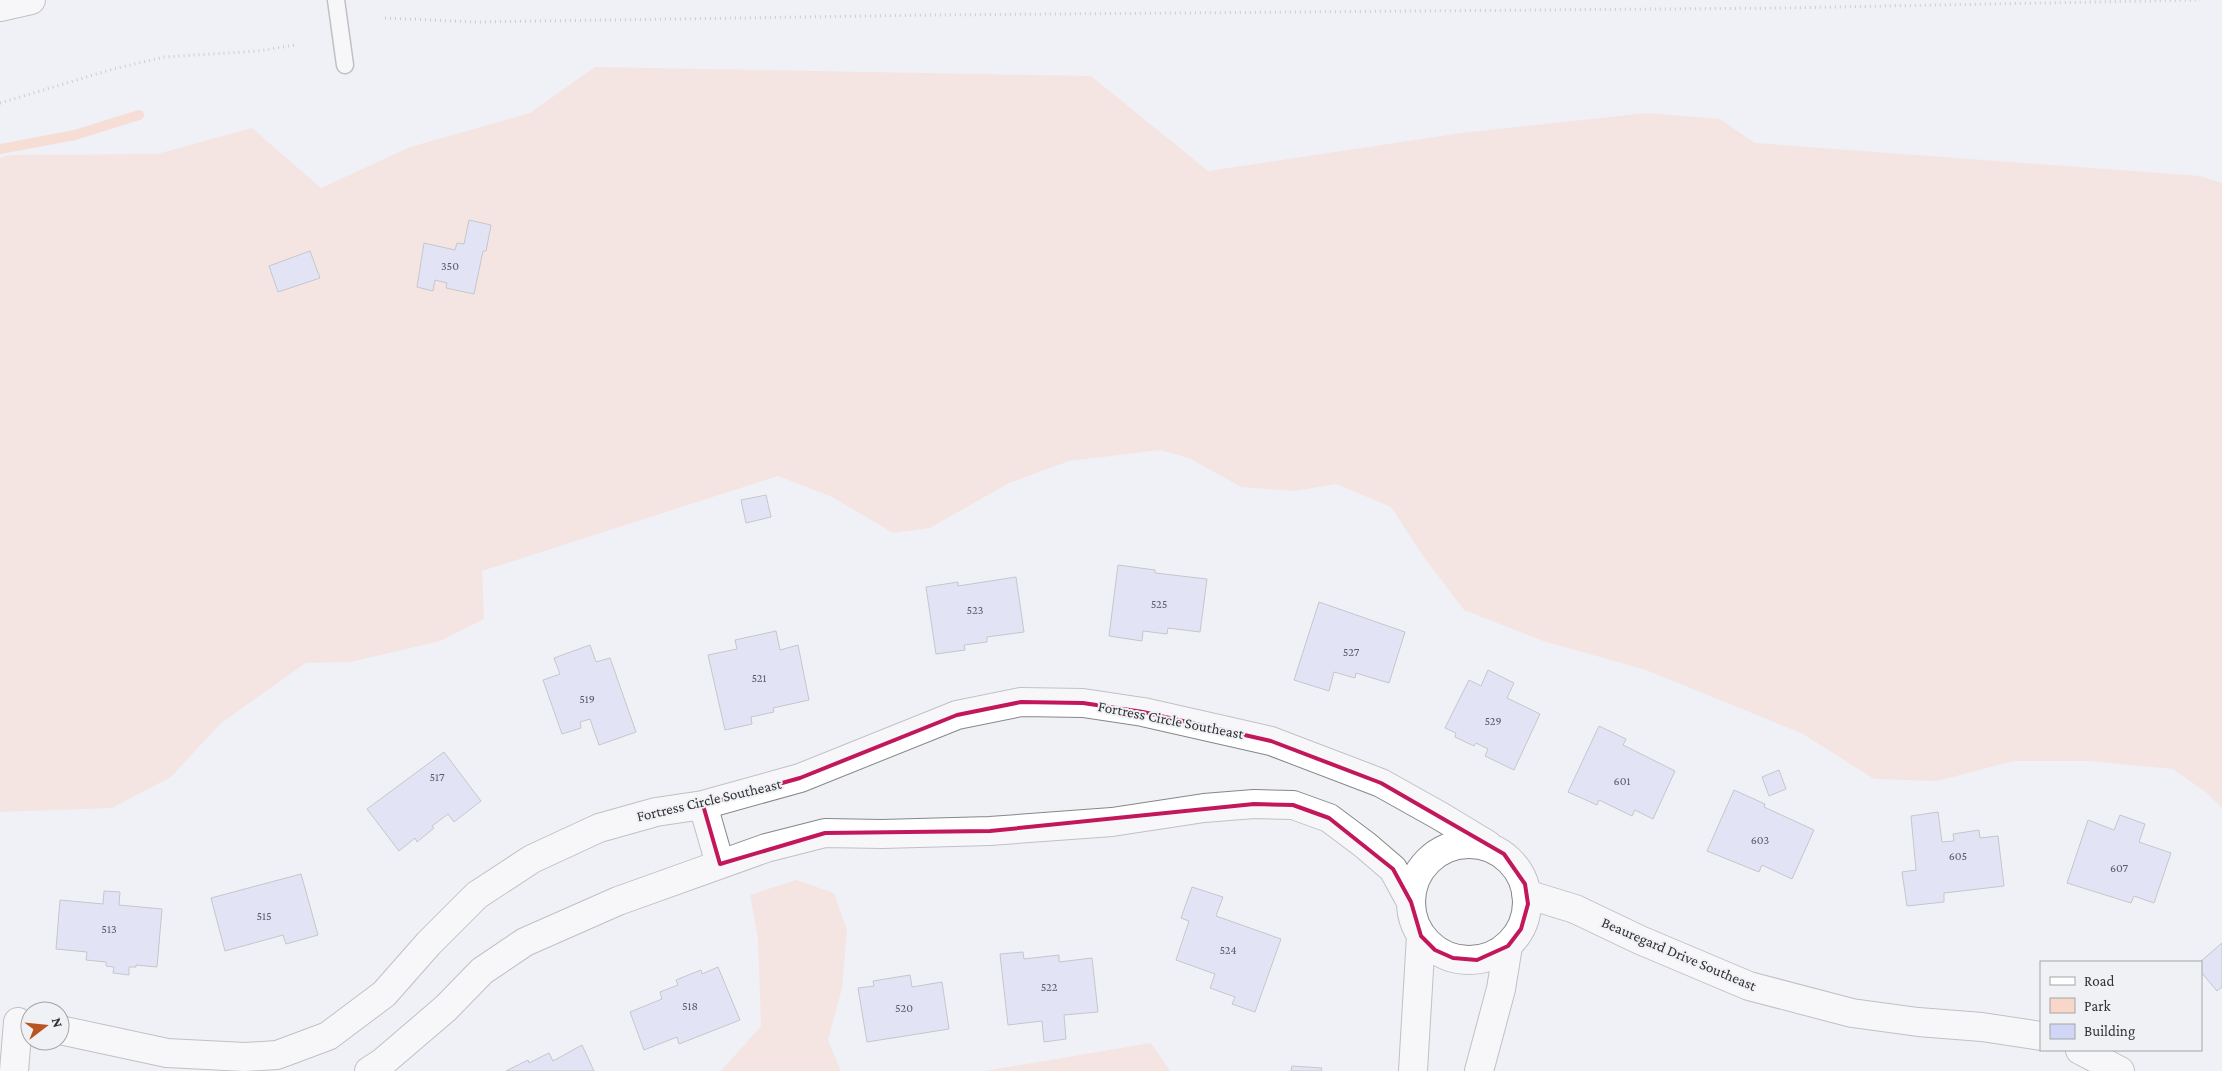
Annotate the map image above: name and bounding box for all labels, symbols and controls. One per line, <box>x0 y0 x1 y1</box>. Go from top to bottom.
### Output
house number: 350 <box>441 259 459 273</box>
house number: 525 <box>1151 597 1167 611</box>
house number: 523 <box>967 603 984 617</box>
house number: 527 <box>1343 645 1360 659</box>
house number: 521 <box>751 671 767 685</box>
house number: 519 <box>579 692 595 706</box>
street label: Fortress Circle Southeast <box>1097 698 1246 742</box>
house number: 529 <box>1484 714 1502 728</box>
house number: 517 <box>429 770 445 784</box>
house number: 601 <box>1614 774 1630 788</box>
street label: Fortress Circle Southeast <box>635 775 784 824</box>
house number: 603 <box>1751 833 1770 847</box>
house number: 605 <box>1949 849 1967 863</box>
house number: 607 <box>2110 861 2129 875</box>
house number: 515 <box>256 909 272 923</box>
street label: Beauregard Drive Southeast <box>1599 914 1760 995</box>
house number: 513 <box>101 922 117 936</box>
house number: 524 <box>1219 943 1237 957</box>
legend <box>2040 961 2202 1051</box>
text: Road <box>2084 973 2115 989</box>
house number: 522 <box>1041 980 1058 994</box>
text: Park <box>2084 998 2111 1014</box>
house number: 518 <box>682 999 698 1013</box>
north arrow <box>20 1001 70 1051</box>
house number: 520 <box>895 1001 913 1015</box>
text: N <box>48 1016 67 1030</box>
text: Building <box>2084 1023 2135 1040</box>

